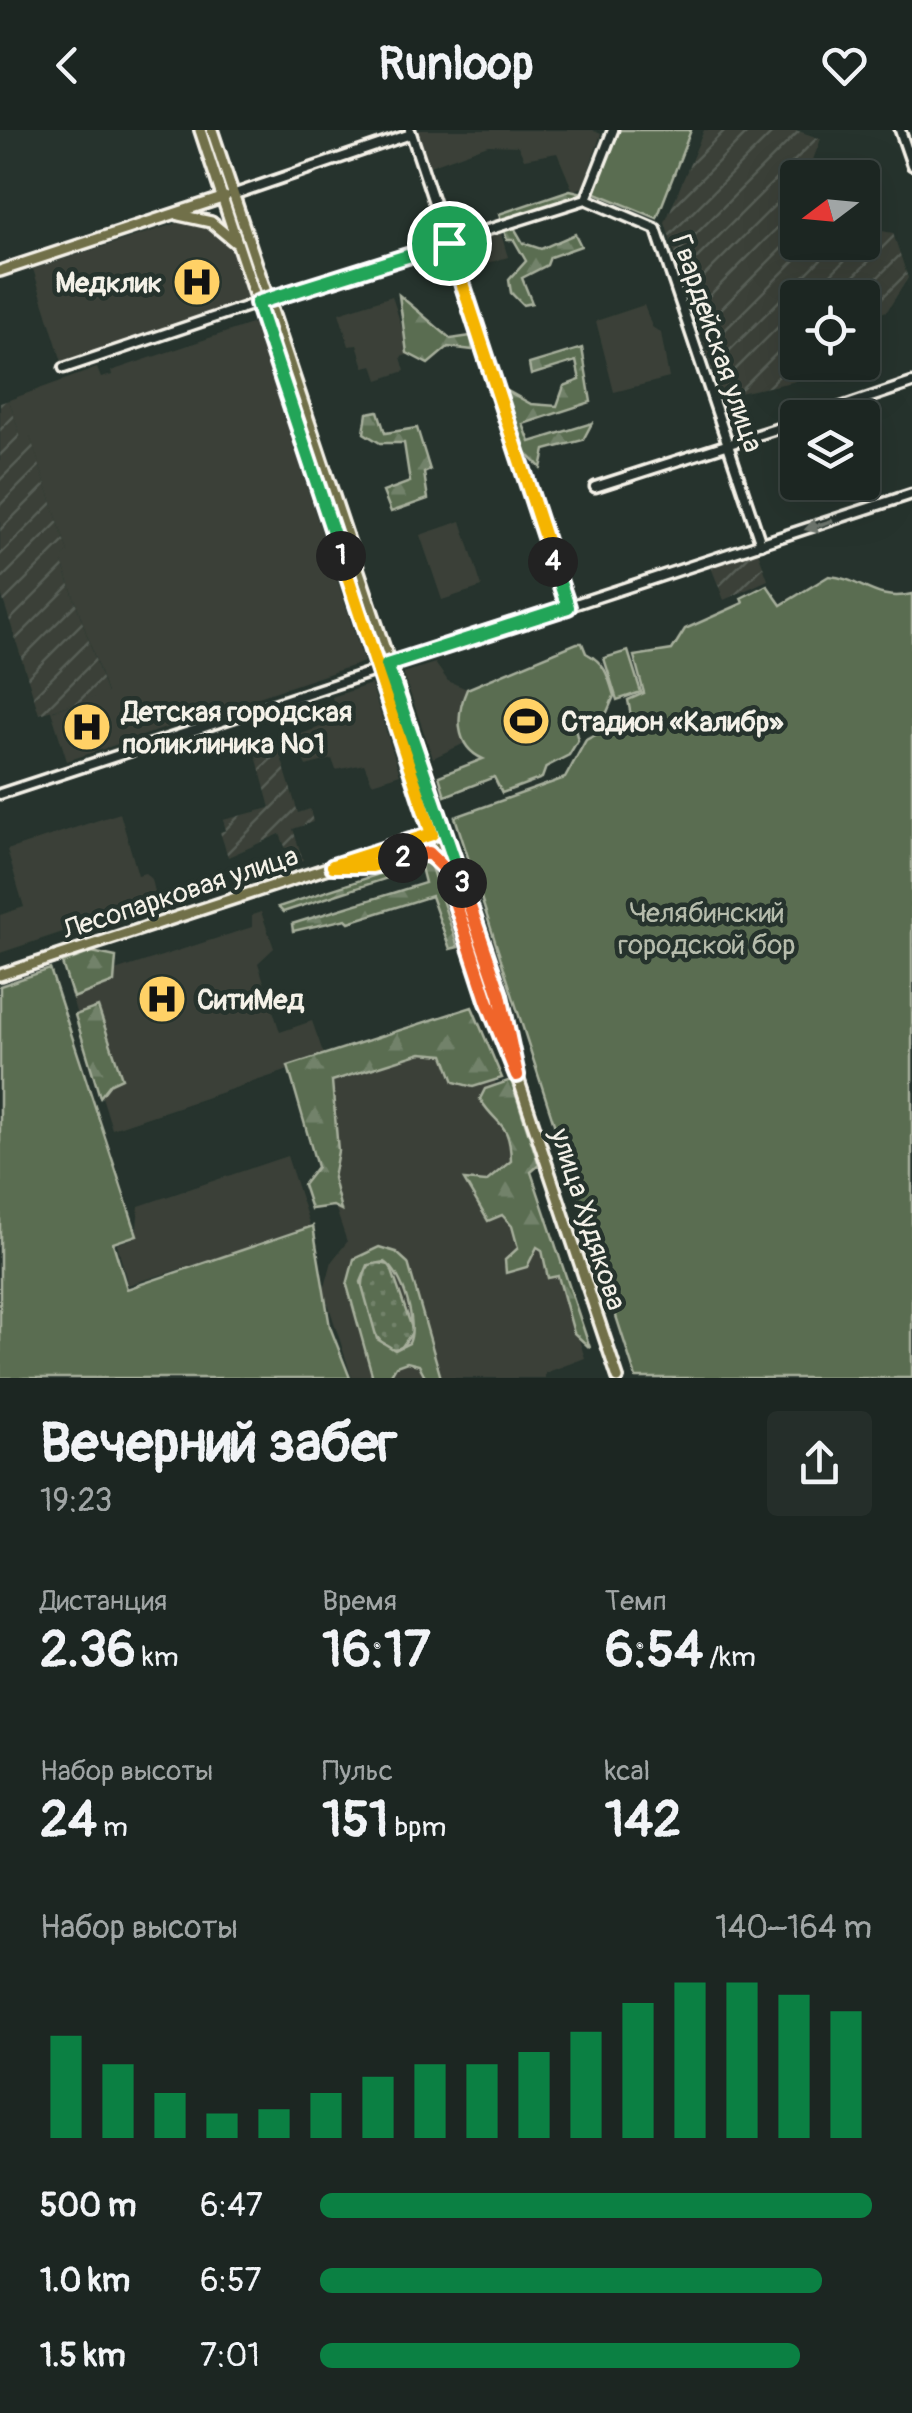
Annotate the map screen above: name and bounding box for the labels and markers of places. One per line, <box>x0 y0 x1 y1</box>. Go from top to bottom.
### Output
pin <box>407 201 492 286</box>
hospital icon: Медклик <box>171 256 223 308</box>
place label: Медклик <box>55 266 162 301</box>
pin: 1 <box>316 531 366 581</box>
pin: 4 <box>528 537 578 587</box>
place label: Детская городская поликлиника №1 <box>120 695 352 762</box>
sports icon: Стадион «Калибр» <box>500 695 552 747</box>
hospital icon: Детская городская поликлиника №1 <box>61 701 113 753</box>
place label: Стадион «Калибр» <box>561 705 784 740</box>
pin: 2 <box>378 833 428 883</box>
pin: 3 <box>437 858 487 908</box>
hospital icon: СитиМед <box>136 973 188 1025</box>
place label: СитиМед <box>197 983 305 1018</box>

